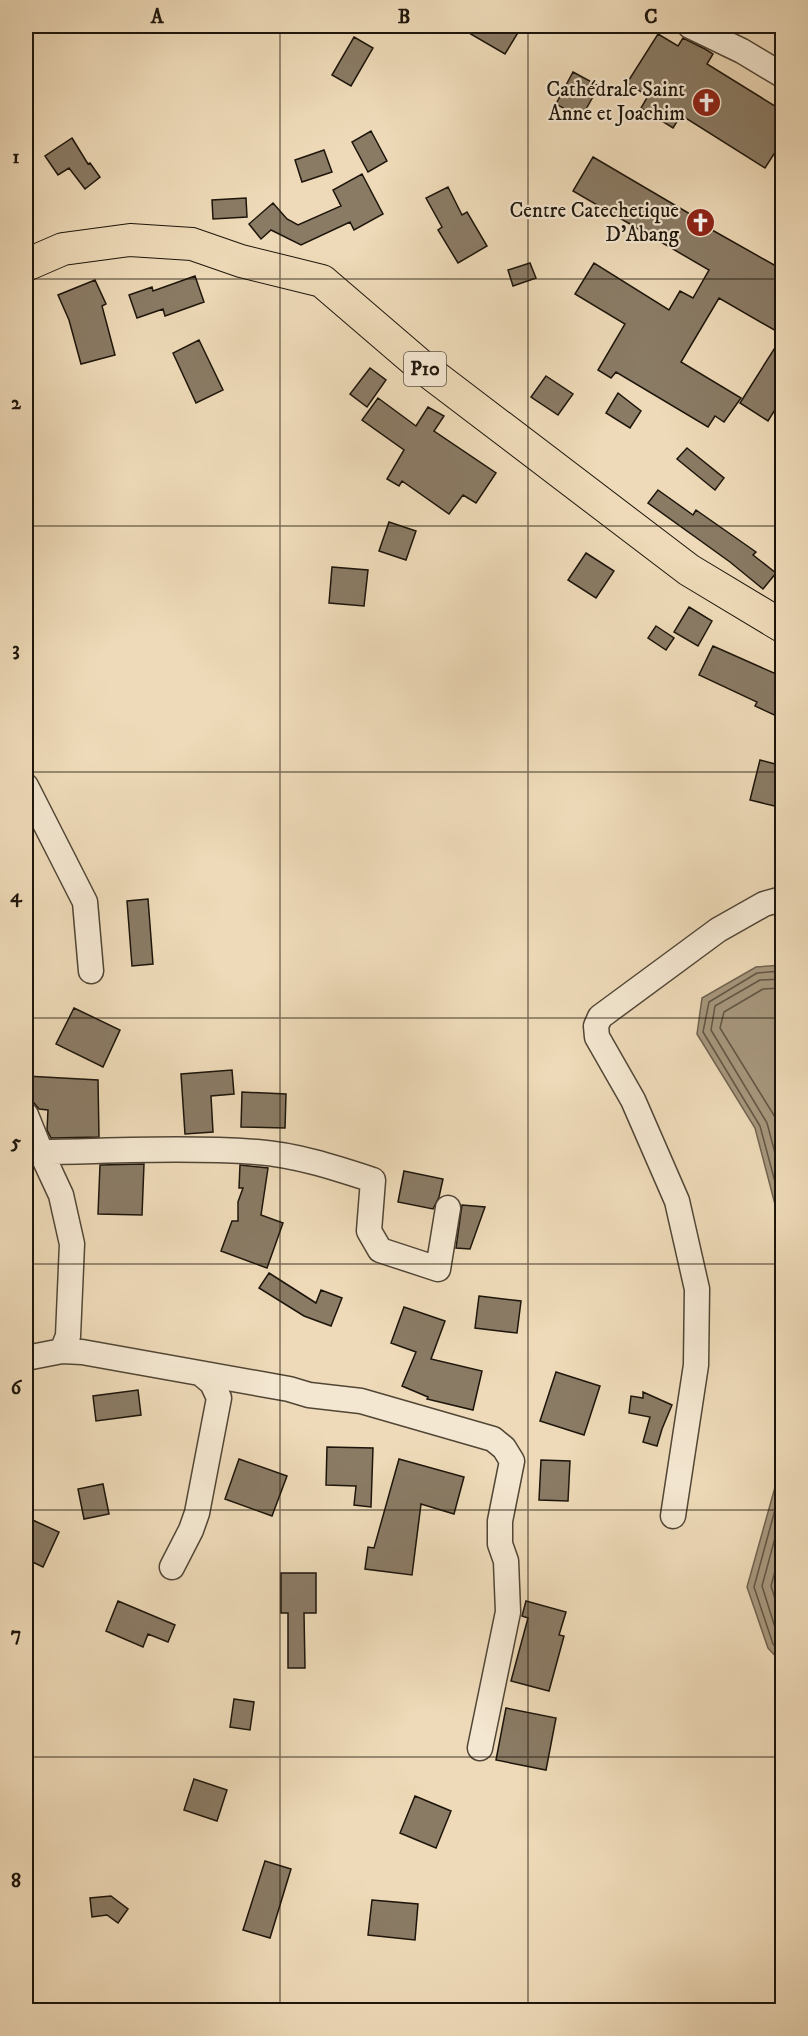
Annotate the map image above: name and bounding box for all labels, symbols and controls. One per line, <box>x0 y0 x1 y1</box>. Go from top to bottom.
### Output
text: A <box>150 5 165 30</box>
text: B <box>398 5 410 30</box>
text: C <box>644 5 658 30</box>
place label: Cathédrale Saint Anne et Joachim <box>546 77 685 127</box>
church icon: Cathédrale Saint Anne et Joachim <box>690 86 722 118</box>
text: 1 <box>12 145 20 170</box>
place label: Centre Catechetique D’Abang <box>509 198 680 248</box>
church icon: Centre Catechetique D’Abang <box>684 207 716 239</box>
road number: P10 <box>404 352 446 386</box>
text: 2 <box>11 391 22 416</box>
text: 3 <box>12 637 20 662</box>
text: 4 <box>10 884 23 909</box>
text: 5 <box>10 1130 21 1155</box>
text: 6 <box>11 1376 23 1401</box>
text: 7 <box>11 1622 21 1647</box>
text: 8 <box>11 1869 21 1894</box>

